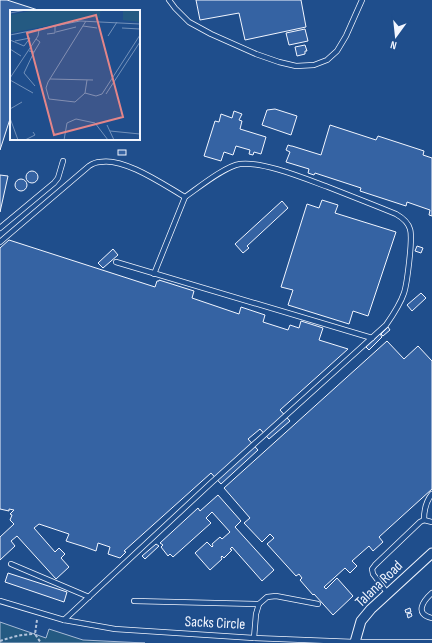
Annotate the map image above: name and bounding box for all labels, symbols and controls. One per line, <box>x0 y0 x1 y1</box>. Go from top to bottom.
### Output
inset map <box>10 10 140 140</box>
north arrow <box>376 16 416 56</box>
text: N <box>389 38 398 52</box>
street label: Talana Road <box>351 557 407 611</box>
street label: Sacks Circle <box>184 612 246 634</box>

